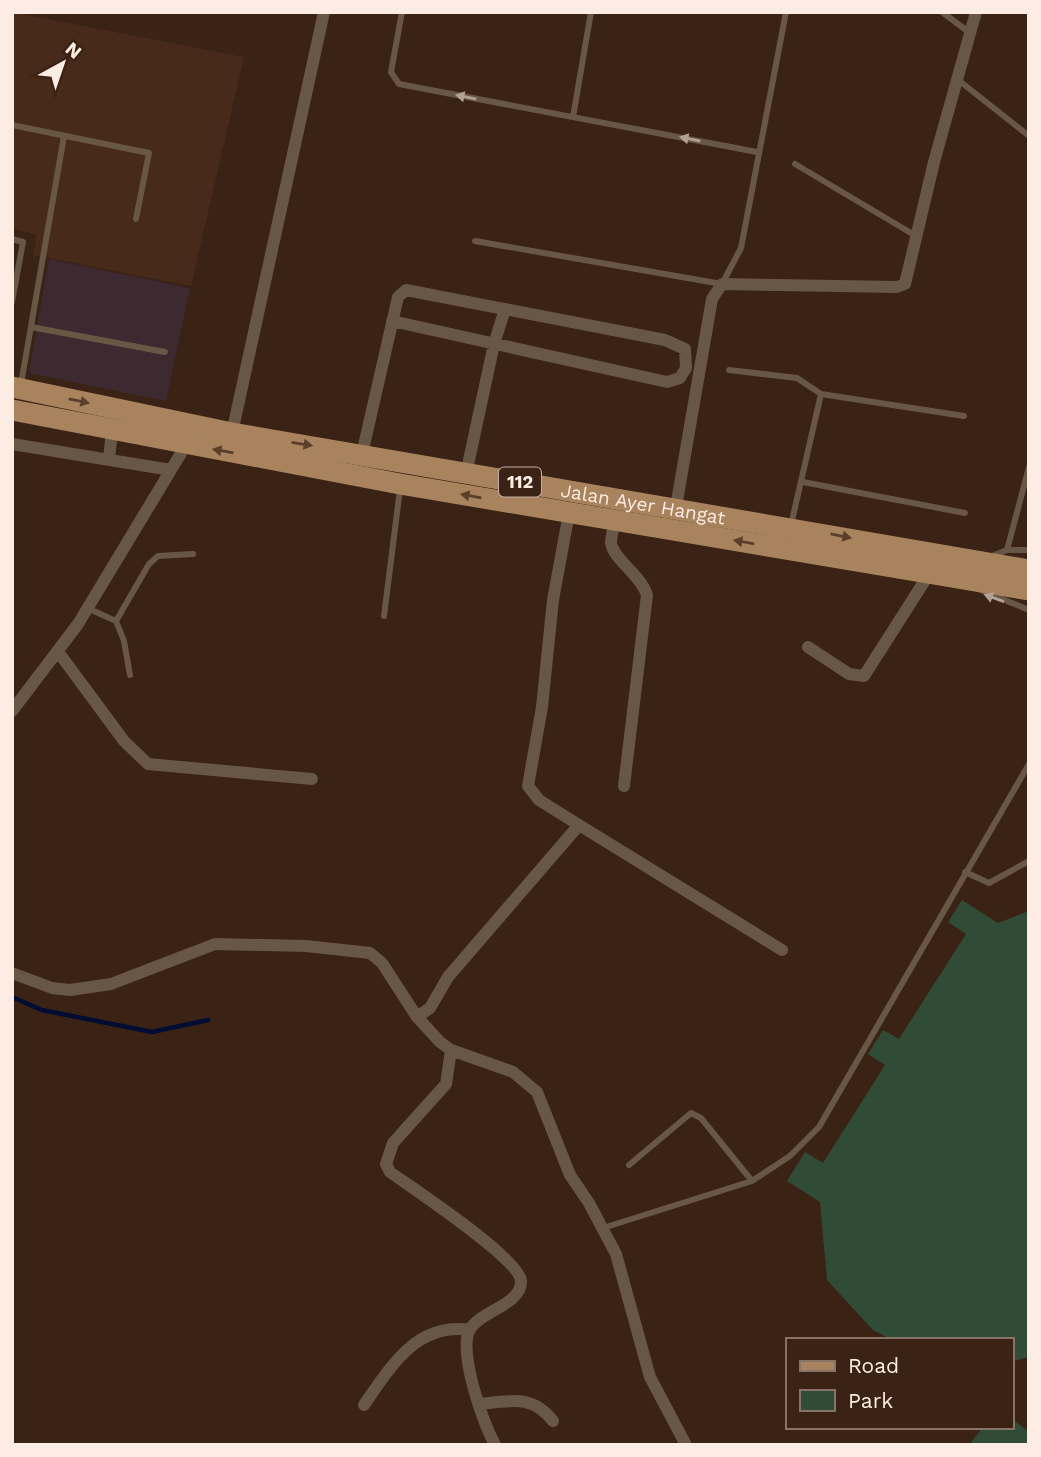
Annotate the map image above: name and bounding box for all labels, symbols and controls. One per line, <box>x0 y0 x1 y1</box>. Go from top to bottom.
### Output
north arrow <box>28 28 98 98</box>
text: N <box>61 37 86 64</box>
one-way arrow <box>455 91 477 102</box>
one-way arrow <box>679 133 701 144</box>
one-way arrow <box>68 396 90 407</box>
one-way arrow <box>292 439 314 450</box>
one-way arrow <box>212 446 234 457</box>
road number: 112 <box>499 468 541 496</box>
street label: Jalan Ayer Hangat <box>559 479 727 530</box>
one-way arrow <box>460 490 482 501</box>
one-way arrow <box>830 531 852 542</box>
one-way arrow <box>733 536 755 547</box>
one-way arrow <box>984 592 1005 603</box>
legend <box>786 1338 1013 1429</box>
text: Road <box>848 1353 899 1378</box>
text: Park <box>848 1388 893 1413</box>

